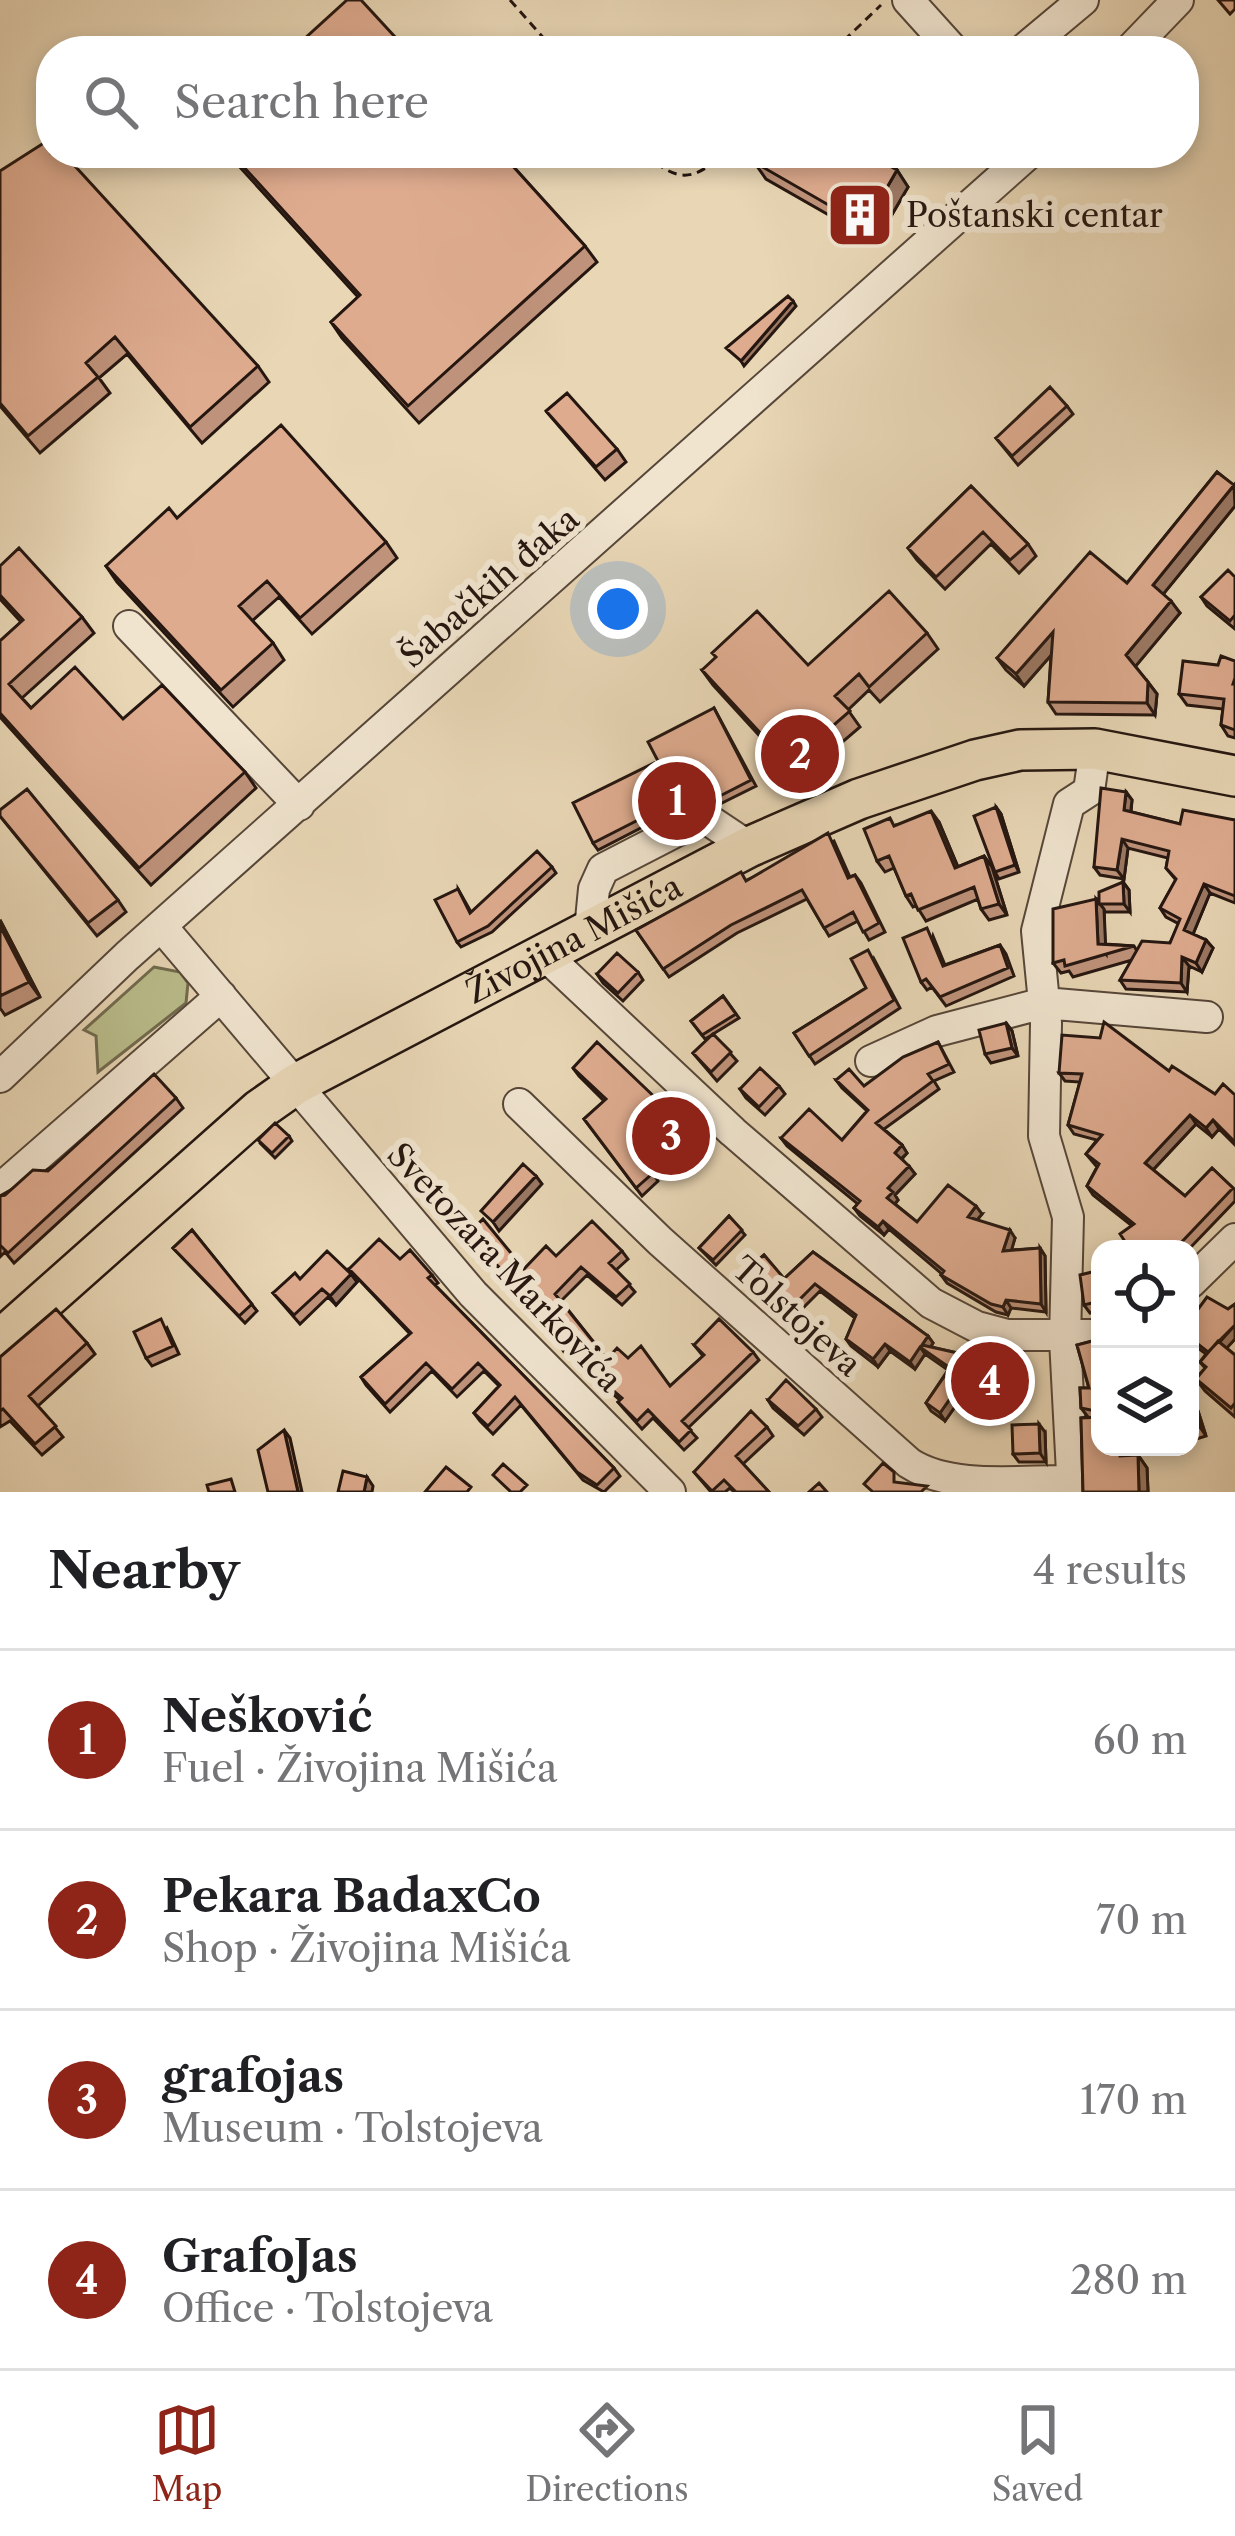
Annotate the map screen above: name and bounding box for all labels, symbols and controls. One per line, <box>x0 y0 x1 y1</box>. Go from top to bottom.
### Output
search box <box>36 36 1199 168</box>
icon: search <box>78 69 144 135</box>
text: Search here <box>174 74 429 130</box>
building icon: Poštanski centar <box>825 180 895 250</box>
place label: Poštanski centar <box>906 195 1163 236</box>
street label: Šabačkih đaka <box>391 497 588 676</box>
your location <box>588 579 648 639</box>
pin: 2 <box>761 709 839 799</box>
pin: 1 <box>638 756 716 846</box>
street label: Živojina Mišića <box>459 866 689 1012</box>
pin: 3 <box>632 1091 710 1181</box>
street label: Svetozara Markovića <box>379 1134 631 1401</box>
map controls <box>1091 1240 1199 1456</box>
button: locate <box>1091 1240 1199 1348</box>
street label: Tolstojeva <box>724 1248 870 1385</box>
pin: 4 <box>951 1336 1029 1426</box>
button: layers <box>1091 1348 1199 1456</box>
text: Nearby <box>48 1539 240 1601</box>
text: 4 results <box>1033 1546 1187 1594</box>
text: Nešković <box>162 1688 372 1744</box>
text: 1 <box>78 1716 96 1764</box>
text: 60 m <box>1093 1716 1187 1764</box>
text: Fuel · Živojina Mišića <box>162 1744 558 1792</box>
text: Pekara BadaxCo <box>162 1868 541 1924</box>
text: 2 <box>75 1896 99 1944</box>
text: 70 m <box>1096 1896 1187 1944</box>
text: Shop · Živojina Mišića <box>162 1924 571 1972</box>
text: grafojas <box>162 2048 344 2104</box>
text: 3 <box>76 2076 98 2124</box>
text: 170 m <box>1080 2076 1187 2124</box>
text: Museum · Tolstojeva <box>162 2104 543 2152</box>
text: GrafoJas <box>162 2228 358 2284</box>
text: 4 <box>75 2256 99 2304</box>
text: 280 m <box>1070 2256 1187 2304</box>
text: Office · Tolstojeva <box>162 2284 493 2332</box>
tab: Map <box>152 2397 222 2510</box>
tab: Directions <box>526 2397 689 2510</box>
tab: Saved <box>992 2397 1083 2510</box>

